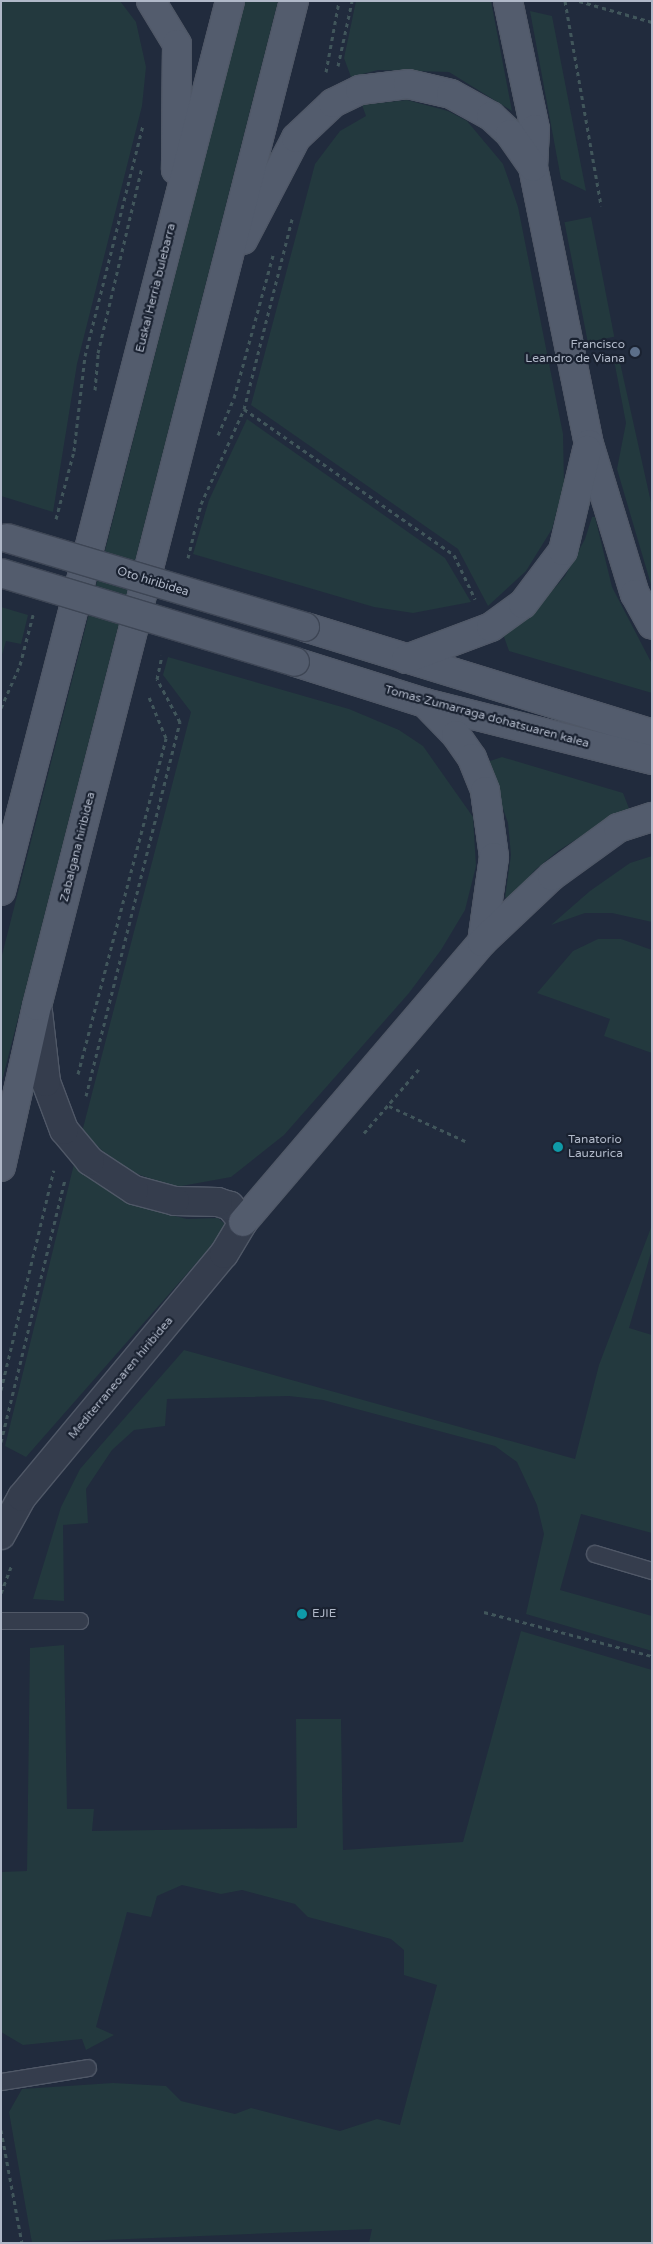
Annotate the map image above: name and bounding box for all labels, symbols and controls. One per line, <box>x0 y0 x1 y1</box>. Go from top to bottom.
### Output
street label: Euskal Herria bulebarra <box>133 222 179 354</box>
place label: Francisco Leandro de Viana <box>525 338 625 366</box>
marker: Francisco Leandro de Viana <box>629 346 641 358</box>
street label: Oto hiribidea <box>115 564 191 600</box>
street label: Tomas Zumarraga dohatsuaren kalea <box>383 683 591 751</box>
street label: Zabalgana hiribidea <box>57 791 99 903</box>
place label: Tanatorio Lauzurica <box>568 1133 623 1161</box>
marker: Tanatorio Lauzurica <box>552 1141 564 1153</box>
street label: Mediterraneoaren hiribidea <box>66 1314 176 1442</box>
place label: EJIE <box>312 1607 336 1621</box>
marker: EJIE <box>296 1608 308 1620</box>

